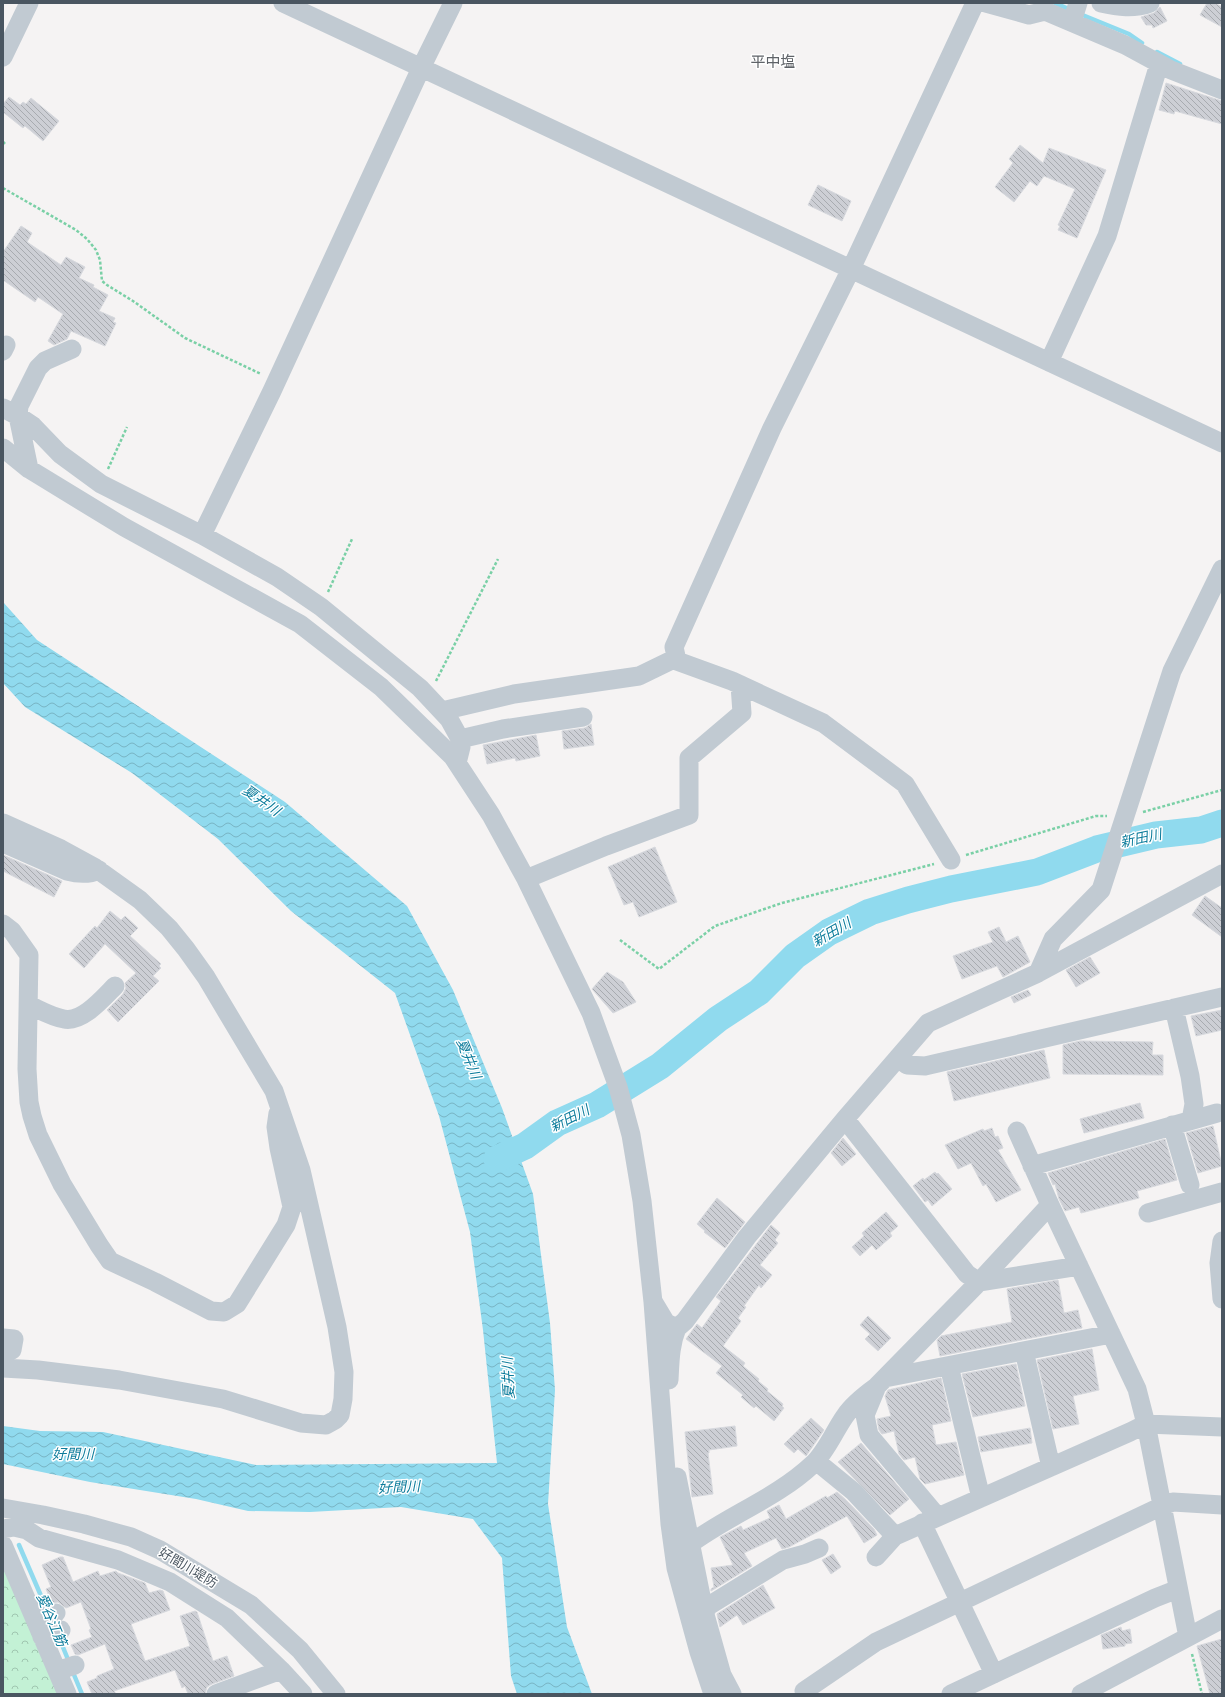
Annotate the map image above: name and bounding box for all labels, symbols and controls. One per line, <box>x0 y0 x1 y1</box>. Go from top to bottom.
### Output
district label: 平中塩 <box>750 52 796 73</box>
water label: 夏井川 <box>238 781 286 822</box>
water label: 新田川 <box>1118 824 1166 853</box>
water label: 新田川 <box>809 913 857 952</box>
water label: 夏井川 <box>451 1036 486 1084</box>
water label: 新田川 <box>547 1100 595 1137</box>
water label: 夏井川 <box>498 1355 520 1399</box>
water label: 好間川 <box>52 1445 96 1465</box>
water label: 好間川 <box>378 1477 422 1499</box>
street label: 好間川堤防 <box>156 1544 220 1592</box>
water label: 愛谷江筋 <box>31 1590 72 1652</box>

